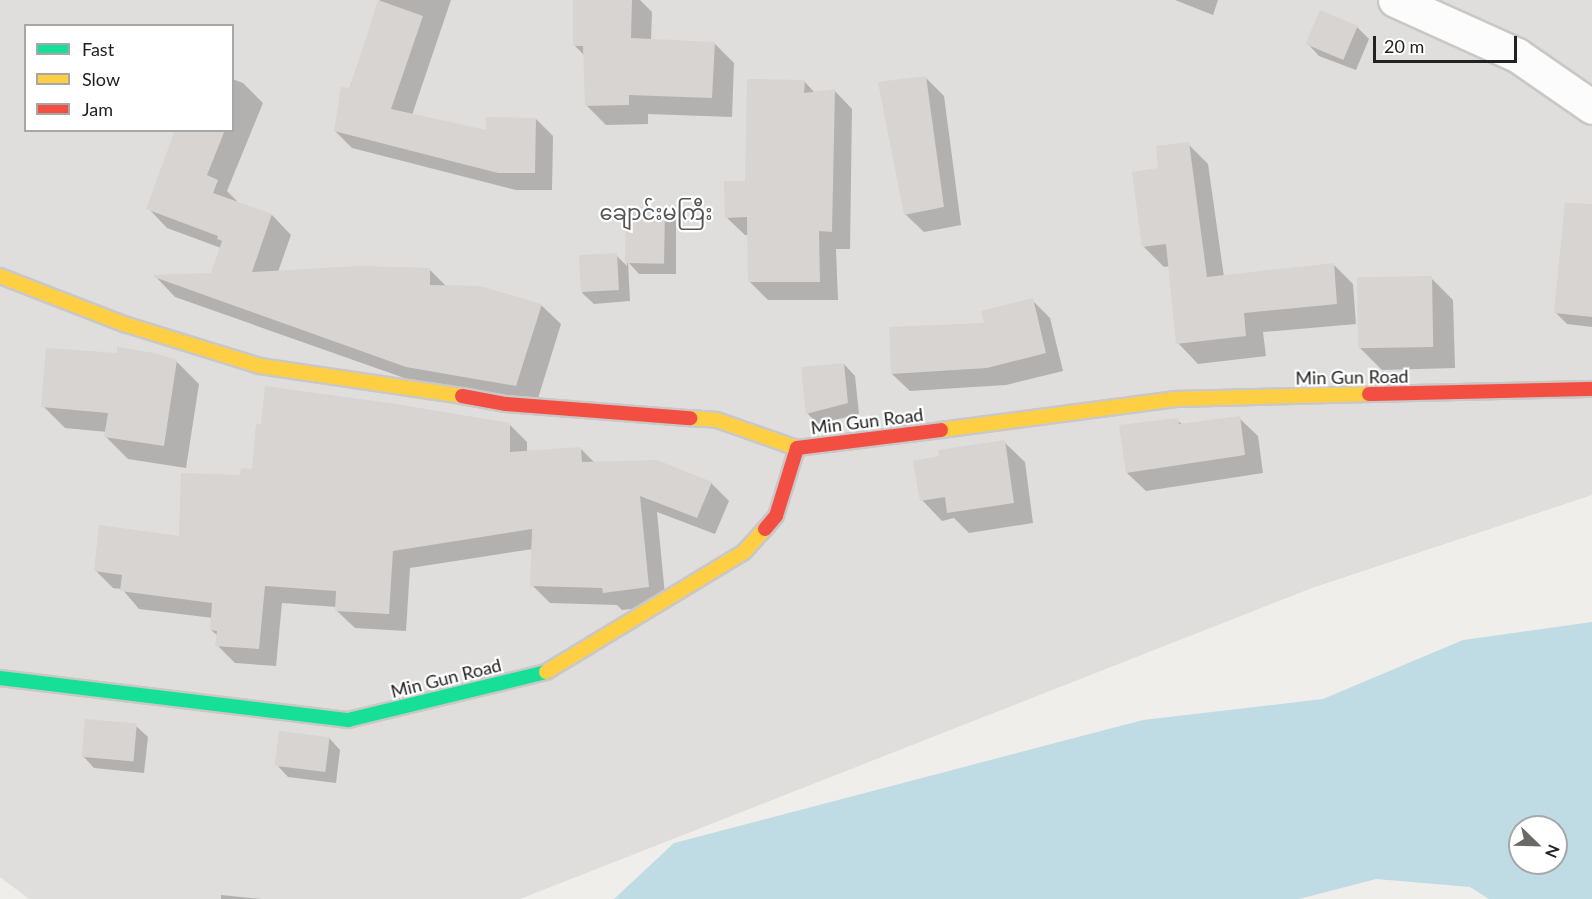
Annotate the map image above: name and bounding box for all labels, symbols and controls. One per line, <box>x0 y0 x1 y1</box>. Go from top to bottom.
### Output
legend <box>24 24 234 132</box>
scale bar <box>1376 24 1520 62</box>
text: 20 m <box>1384 35 1424 57</box>
text: Fast <box>82 38 114 60</box>
text: Slow <box>82 68 120 90</box>
text: Jam <box>82 98 113 120</box>
district label: ချောင်းမကြီး <box>600 199 712 225</box>
street label: Min Gun Road <box>1295 365 1409 389</box>
street label: Min Gun Road <box>810 403 924 439</box>
street label: Min Gun Road <box>388 654 504 702</box>
north arrow <box>1508 815 1568 875</box>
text: N <box>1542 842 1564 861</box>

